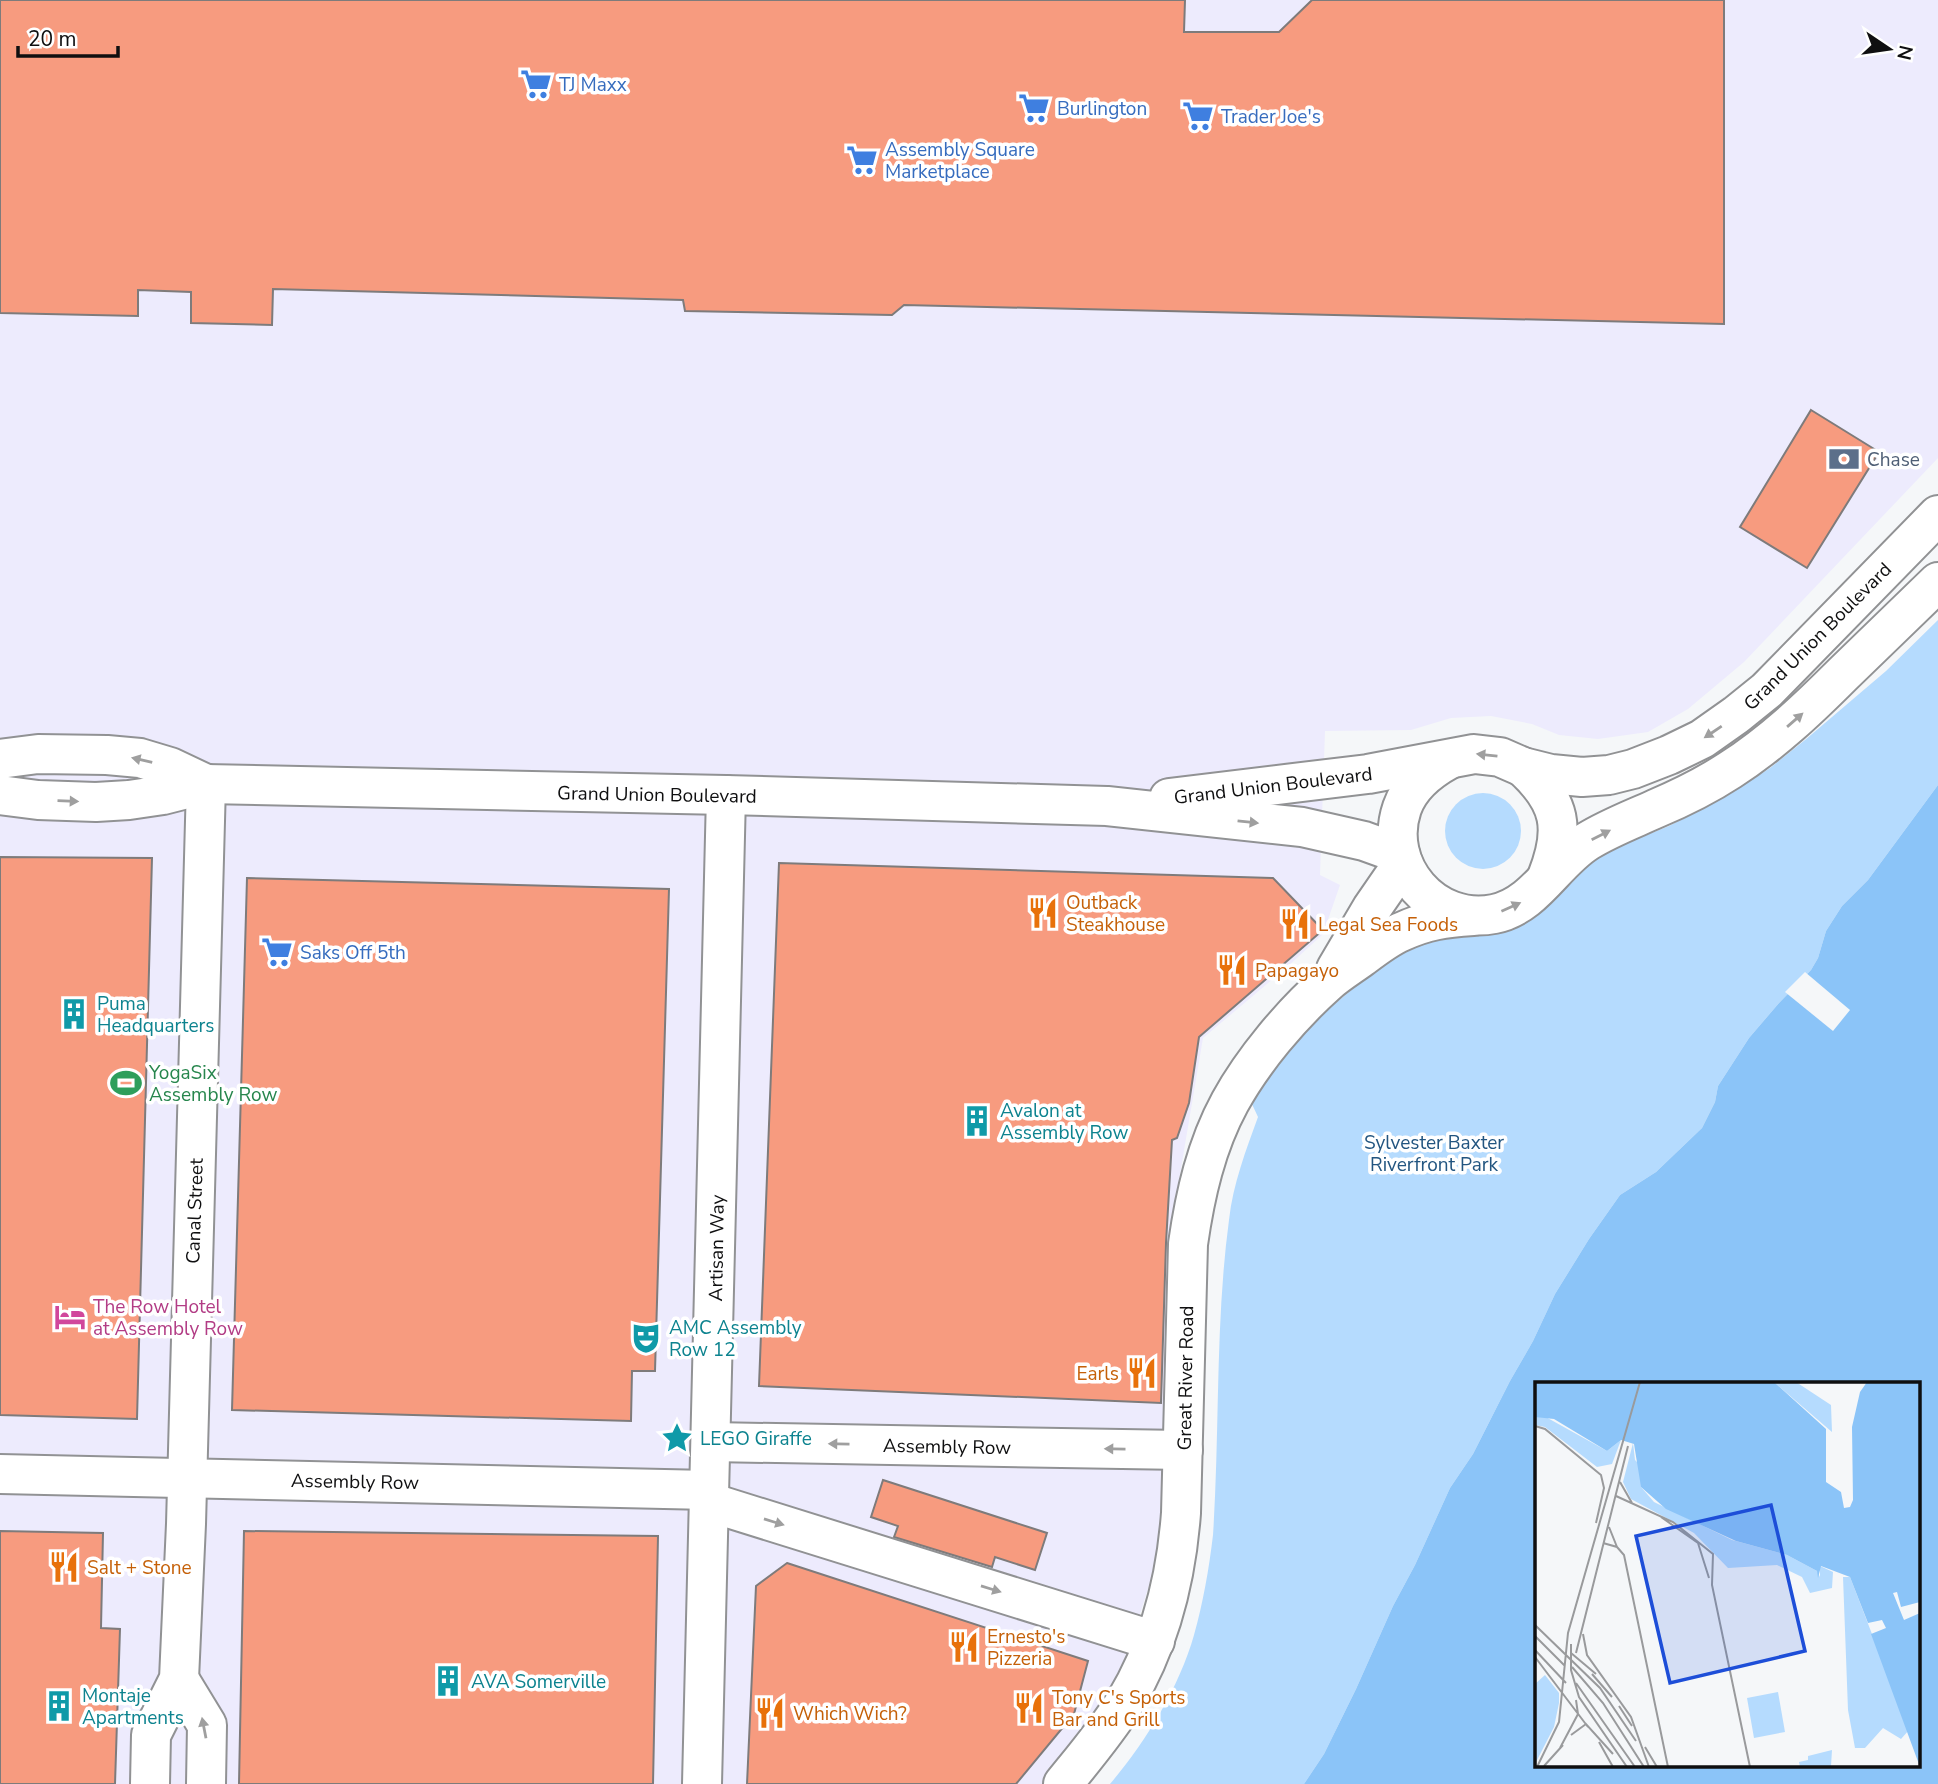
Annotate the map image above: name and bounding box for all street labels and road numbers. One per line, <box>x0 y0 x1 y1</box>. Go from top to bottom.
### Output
street label: Grand Union Boulevard <box>1738 557 1897 716</box>
street label: Grand Union Boulevard <box>1172 761 1374 811</box>
street label: Grand Union Boulevard <box>557 780 757 810</box>
street label: Canal Street <box>180 1157 210 1264</box>
street label: Artisan Way <box>703 1194 731 1302</box>
street label: Great River Road <box>1172 1305 1200 1451</box>
street label: Assembly Row <box>883 1433 1011 1461</box>
street label: Assembly Row <box>291 1468 419 1496</box>

